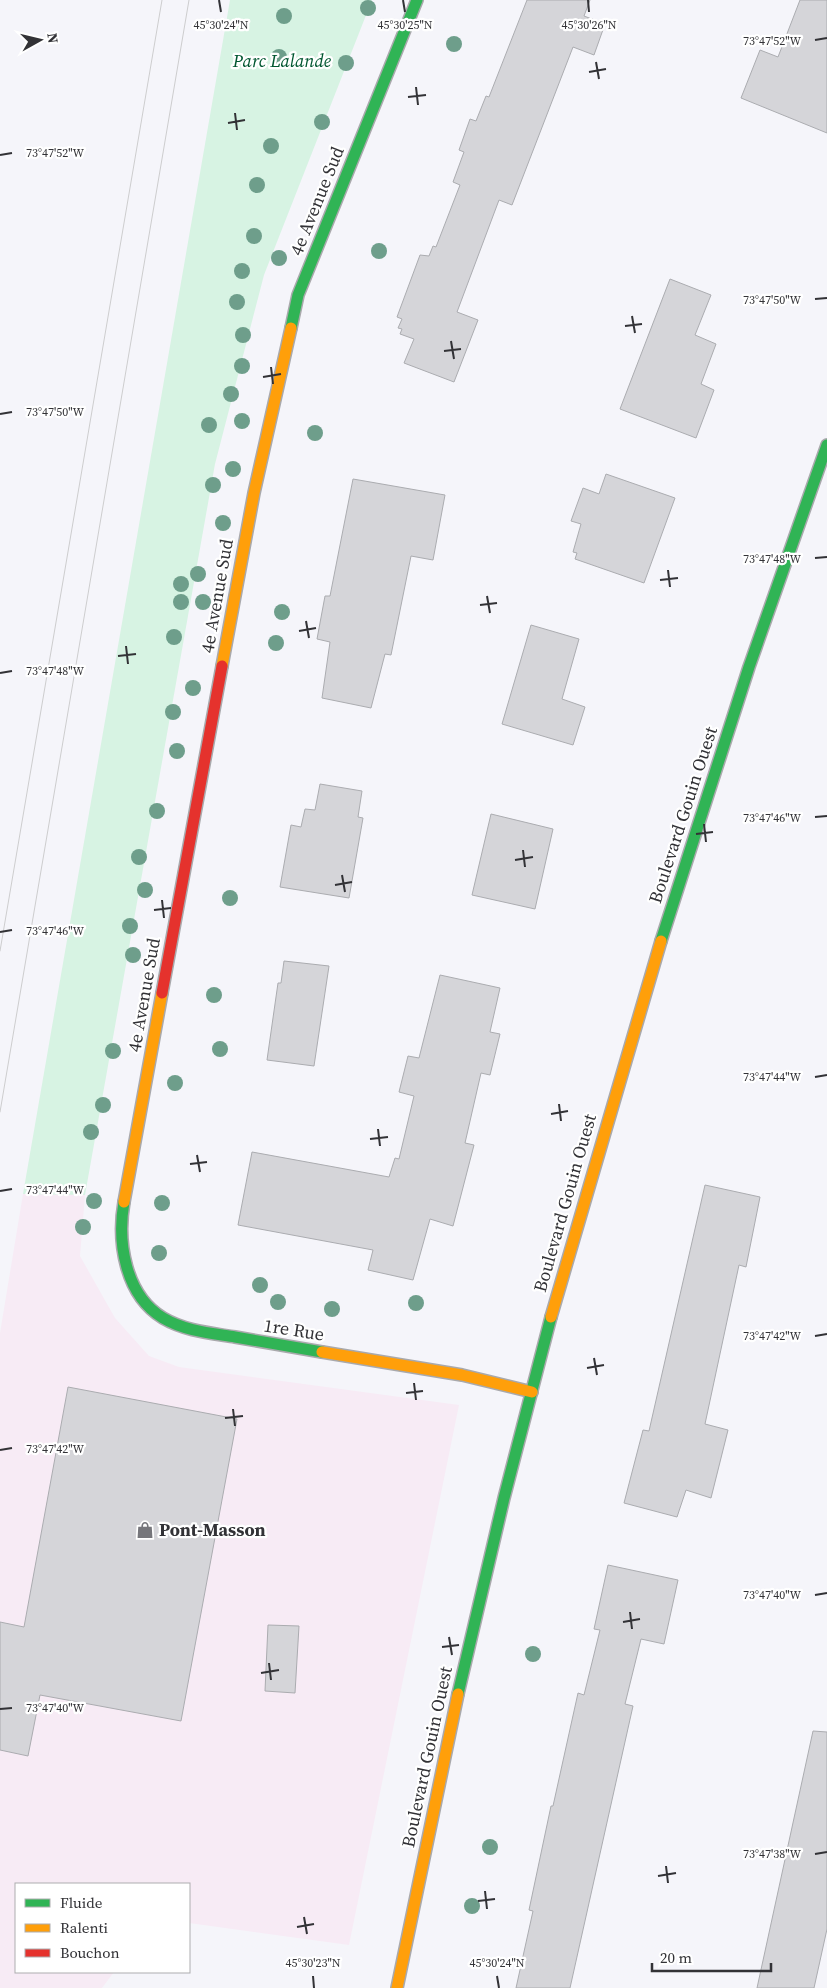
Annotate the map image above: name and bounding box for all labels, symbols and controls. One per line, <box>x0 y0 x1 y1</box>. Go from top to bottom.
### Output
north arrow <box>15 15 65 65</box>
text: 45°30'24"N <box>193 17 249 33</box>
text: 45°30'25"N <box>377 17 433 33</box>
text: 45°30'26"N <box>561 17 617 33</box>
text: N <box>42 32 63 45</box>
text: 73°47'52"W <box>743 33 801 49</box>
park label: Parc Lalande <box>232 48 332 73</box>
street label: 4e Avenue Sud <box>283 143 350 259</box>
text: 73°47'52"W <box>26 145 84 161</box>
text: 73°47'50"W <box>743 292 801 308</box>
text: 73°47'50"W <box>26 404 84 420</box>
street label: 4e Avenue Sud <box>194 537 239 655</box>
text: 73°47'48"W <box>743 551 801 567</box>
text: 73°47'48"W <box>26 663 84 679</box>
street label: Boulevard Gouin Ouest <box>642 723 723 906</box>
text: 73°47'46"W <box>743 810 801 826</box>
text: 73°47'46"W <box>26 923 84 939</box>
street label: 4e Avenue Sud <box>121 936 166 1054</box>
text: 73°47'44"W <box>743 1069 801 1085</box>
street label: Boulevard Gouin Ouest <box>527 1111 602 1295</box>
text: 73°47'44"W <box>26 1182 84 1198</box>
street label: 1re Rue <box>262 1312 326 1347</box>
text: 73°47'42"W <box>743 1328 801 1344</box>
text: 73°47'42"W <box>26 1441 84 1457</box>
place label: Pont-Masson <box>159 1517 266 1542</box>
shop icon: Pont-Masson <box>135 1520 155 1540</box>
text: 73°47'40"W <box>743 1587 801 1603</box>
street label: Boulevard Gouin Ouest <box>395 1664 458 1850</box>
text: 73°47'40"W <box>26 1700 84 1716</box>
text: 73°47'38"W <box>743 1846 801 1862</box>
legend <box>15 1883 190 1973</box>
text: Fluide <box>60 1892 103 1913</box>
text: Ralenti <box>60 1917 108 1938</box>
scale bar <box>652 1940 771 1972</box>
text: Bouchon <box>60 1942 120 1963</box>
text: 20 m <box>660 1947 692 1968</box>
text: 45°30'23"N <box>285 1955 341 1971</box>
text: 45°30'24"N <box>469 1955 525 1971</box>

